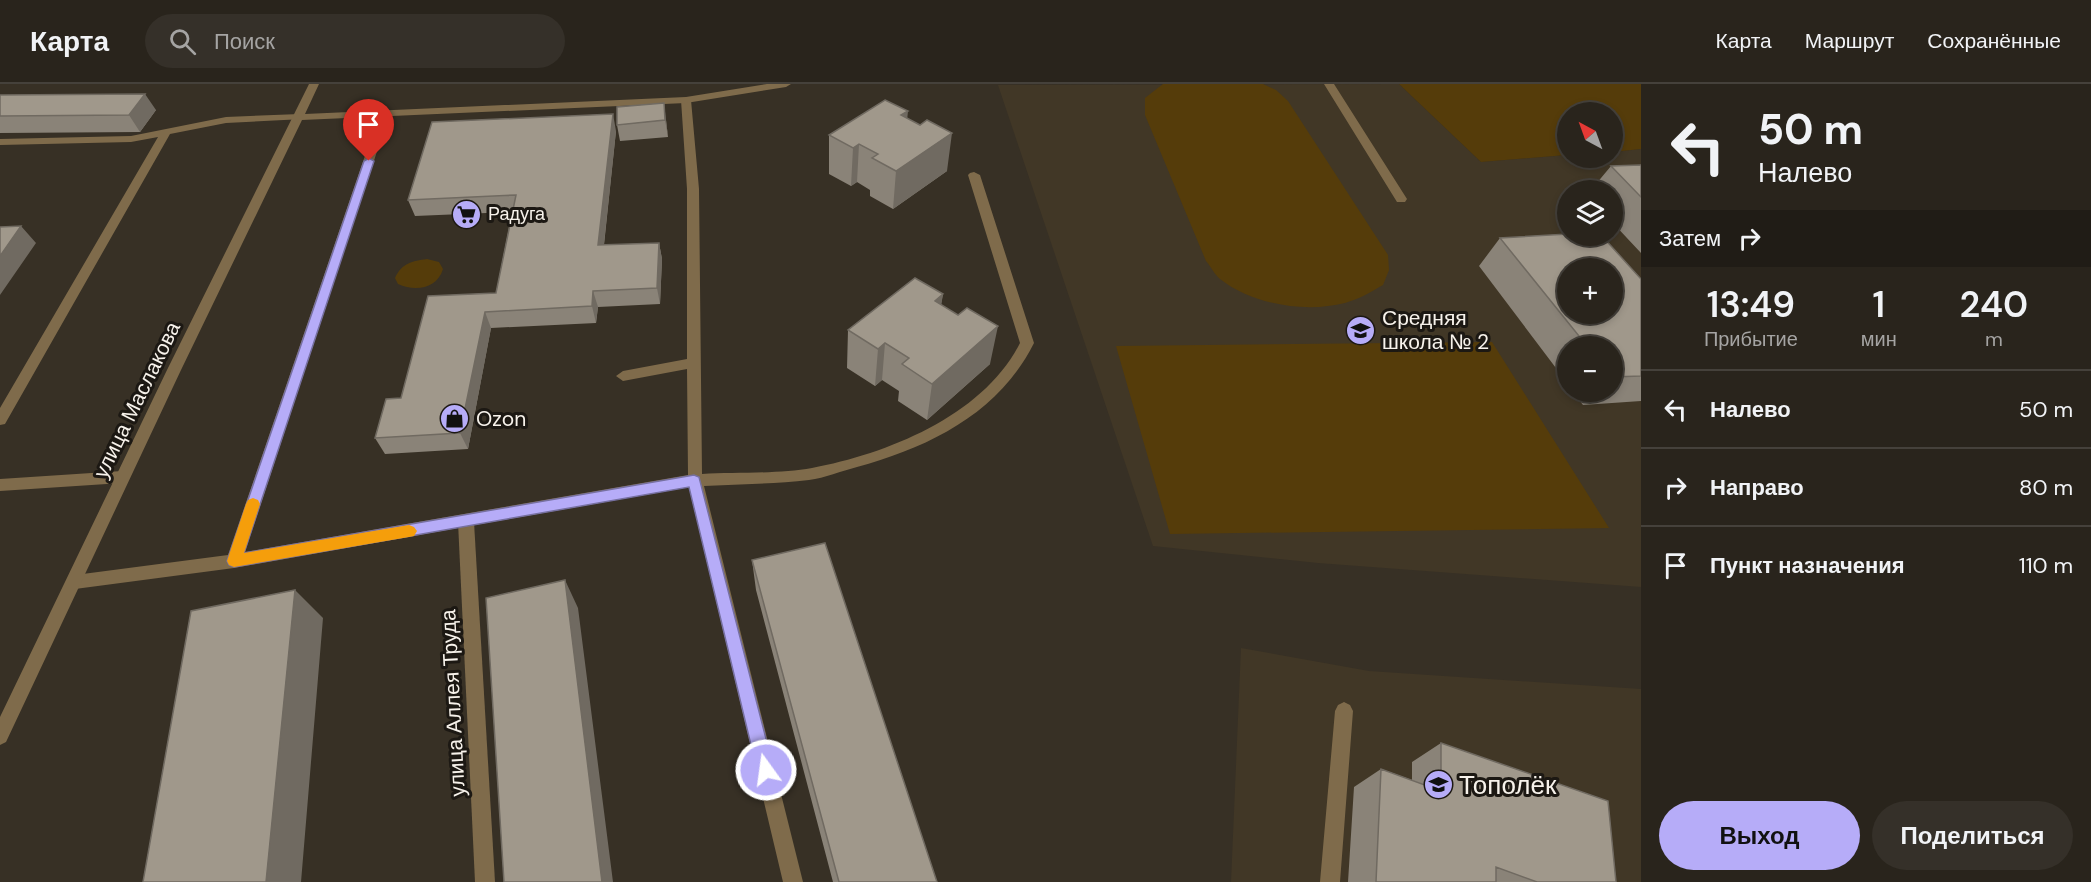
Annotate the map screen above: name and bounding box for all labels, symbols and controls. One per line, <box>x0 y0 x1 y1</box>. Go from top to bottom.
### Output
search box <box>145 14 565 68</box>
text: Карта <box>30 23 109 60</box>
icon: search <box>166 25 199 58</box>
text: Поиск <box>214 27 275 56</box>
text: Карта <box>1716 27 1772 55</box>
text: Маршрут <box>1805 27 1894 55</box>
text: Сохранённые <box>1927 27 2061 55</box>
pin <box>343 99 394 161</box>
north arrow <box>1557 102 1623 168</box>
map controls <box>1557 102 1623 402</box>
text: 50 m <box>1758 102 1863 157</box>
icon: arrive <box>352 108 385 141</box>
icon: left <box>1659 108 1737 186</box>
text: Налево <box>1758 155 1852 190</box>
button: layers <box>1557 180 1623 246</box>
supermarket icon: Радуга <box>451 198 483 230</box>
place label: Радуга <box>488 202 546 226</box>
icon: right <box>1733 222 1766 255</box>
text: Затем <box>1659 224 1721 253</box>
button: + <box>1557 258 1623 324</box>
text: 13:49 <box>1707 281 1795 328</box>
text: 1 <box>1872 281 1885 328</box>
text: 240 <box>1960 281 2028 328</box>
place label: Средняя школа № 2 <box>1382 304 1489 356</box>
school or university icon: Средняя школа № 2 <box>1345 314 1377 346</box>
street label: улица Маслакова <box>87 317 187 483</box>
text: Прибытие <box>1704 326 1798 352</box>
text: мин <box>1861 326 1897 352</box>
text: m <box>1985 326 2003 352</box>
button: − <box>1557 336 1623 402</box>
icon: left <box>1659 393 1692 426</box>
text: Налево <box>1710 395 1791 424</box>
text: 50 m <box>2019 395 2073 424</box>
shop icon: Ozon <box>439 403 471 435</box>
place label: Ozon <box>476 405 526 433</box>
icon: right <box>1659 471 1692 504</box>
text: Направо <box>1710 473 1804 502</box>
text: 80 m <box>2019 473 2073 502</box>
icon: arrive <box>1659 549 1692 582</box>
text: Пункт назначения <box>1710 551 1905 580</box>
text: 110 m <box>2019 551 2073 580</box>
street label: улица Аллея Труда <box>434 608 472 797</box>
position arrow <box>734 738 798 802</box>
place label: Тополёк <box>1459 768 1557 802</box>
school or university icon: Тополёк <box>1422 769 1454 801</box>
button: Выход <box>1659 801 1860 870</box>
button: Поделиться <box>1872 801 2073 870</box>

